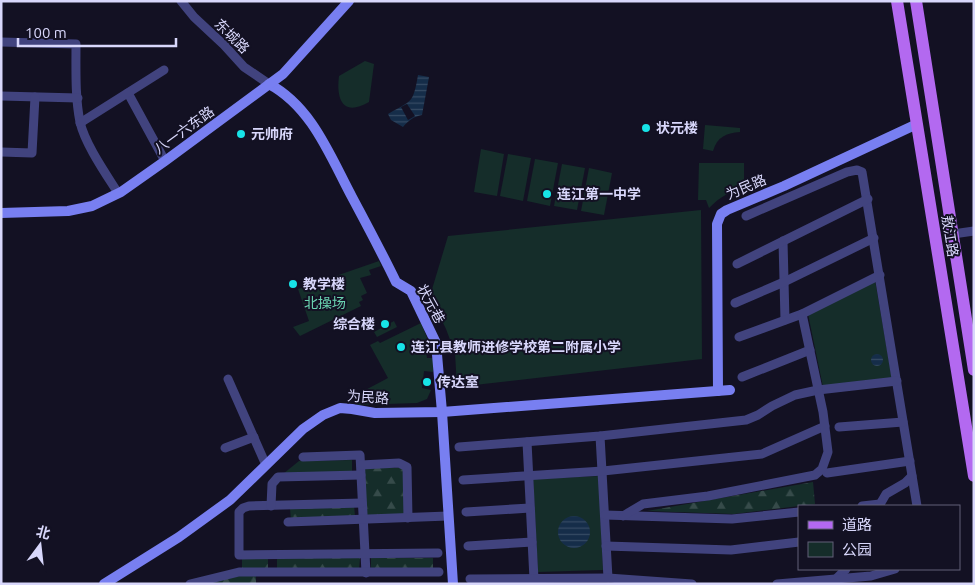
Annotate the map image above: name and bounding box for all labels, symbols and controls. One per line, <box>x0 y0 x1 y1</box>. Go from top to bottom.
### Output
scale bar <box>18 15 175 47</box>
street label: 东城路 <box>211 15 253 57</box>
text: 100 m <box>25 24 67 41</box>
street label: 八一六东路 <box>151 103 217 157</box>
place label: 状元楼 <box>656 120 698 136</box>
marker: 状元楼 <box>640 122 652 134</box>
place label: 元帅府 <box>251 126 293 142</box>
marker: 元帅府 <box>235 128 247 140</box>
street label: 为民路 <box>724 171 768 203</box>
place label: 连江第一中学 <box>557 186 641 202</box>
marker: 连江第一中学 <box>541 188 553 200</box>
street label: 敖江路 <box>939 214 961 258</box>
place label: 教学楼 <box>303 276 345 292</box>
marker: 教学楼 <box>287 278 299 290</box>
street label: 状元巷 <box>414 282 448 326</box>
park label: 北操场 <box>304 295 346 311</box>
place label: 综合楼 <box>333 316 375 332</box>
marker: 综合楼 <box>379 318 391 330</box>
place label: 连江县教师进修学校第二附属小学 <box>411 339 621 355</box>
marker: 连江县教师进修学校第二附属小学 <box>395 341 407 353</box>
place label: 传达室 <box>437 374 479 390</box>
marker: 传达室 <box>421 376 433 388</box>
street label: 为民路 <box>346 388 390 406</box>
legend <box>798 505 960 570</box>
text: 道路 <box>842 516 872 533</box>
north arrow <box>15 520 65 570</box>
text: 北 <box>35 523 52 542</box>
text: 公园 <box>842 541 872 558</box>

